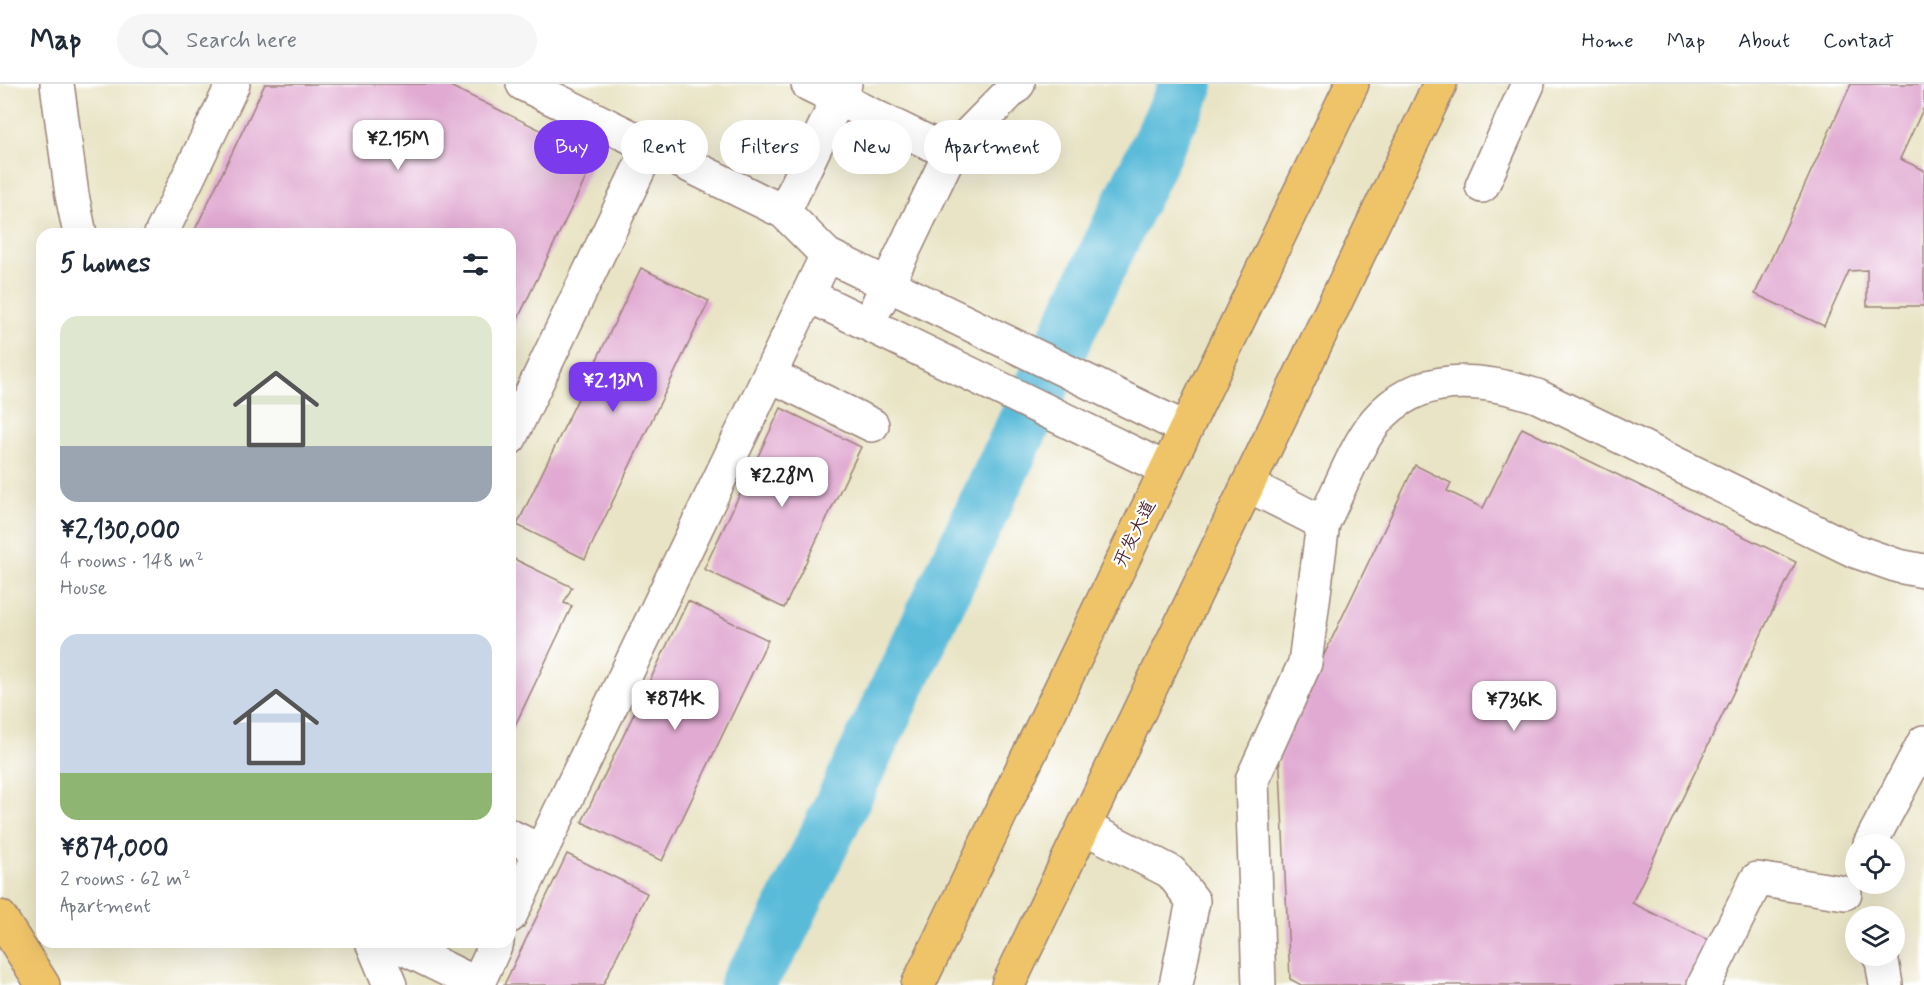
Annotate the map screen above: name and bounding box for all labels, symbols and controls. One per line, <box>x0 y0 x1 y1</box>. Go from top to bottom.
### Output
search box <box>117 14 537 68</box>
text: Map <box>30 23 81 60</box>
icon: search <box>138 25 171 58</box>
text: Search here <box>186 27 297 55</box>
text: Home <box>1582 27 1634 55</box>
text: Map <box>1667 27 1705 55</box>
text: About <box>1738 27 1790 55</box>
text: Contact <box>1823 27 1894 55</box>
pin: ¥2.15M <box>349 120 447 171</box>
chip: Buy <box>534 120 609 174</box>
chip: Rent <box>621 120 708 174</box>
chip: Filters <box>720 120 820 174</box>
chip: New <box>832 120 912 174</box>
chip: Apartment <box>924 120 1061 174</box>
text: ¥2.15M <box>367 126 429 153</box>
text: 5 homes <box>60 247 151 281</box>
icon: filters <box>459 248 492 281</box>
icon: home <box>222 355 330 463</box>
pin: ¥2.13M <box>564 362 662 413</box>
text: ¥2.13M <box>583 368 643 395</box>
pin: ¥2.28M <box>733 457 831 508</box>
text: ¥2.28M <box>750 463 814 490</box>
street label: 开发大道 <box>1108 496 1162 572</box>
text: ¥2,130,000 <box>60 514 180 548</box>
text: 4 rooms · 148 m² <box>60 548 204 575</box>
text: House <box>60 575 107 602</box>
icon: home <box>222 673 330 781</box>
pin: ¥874K <box>633 680 717 731</box>
pin: ¥736K <box>1472 681 1556 732</box>
text: ¥874K <box>646 686 704 713</box>
text: ¥736K <box>1486 687 1542 714</box>
text: ¥874,000 <box>60 832 169 866</box>
map controls <box>1845 834 1905 966</box>
button: locate <box>1845 834 1905 894</box>
text: 2 rooms · 62 m² <box>60 866 191 893</box>
text: Apartment <box>60 893 151 920</box>
button: layers <box>1845 906 1905 966</box>

